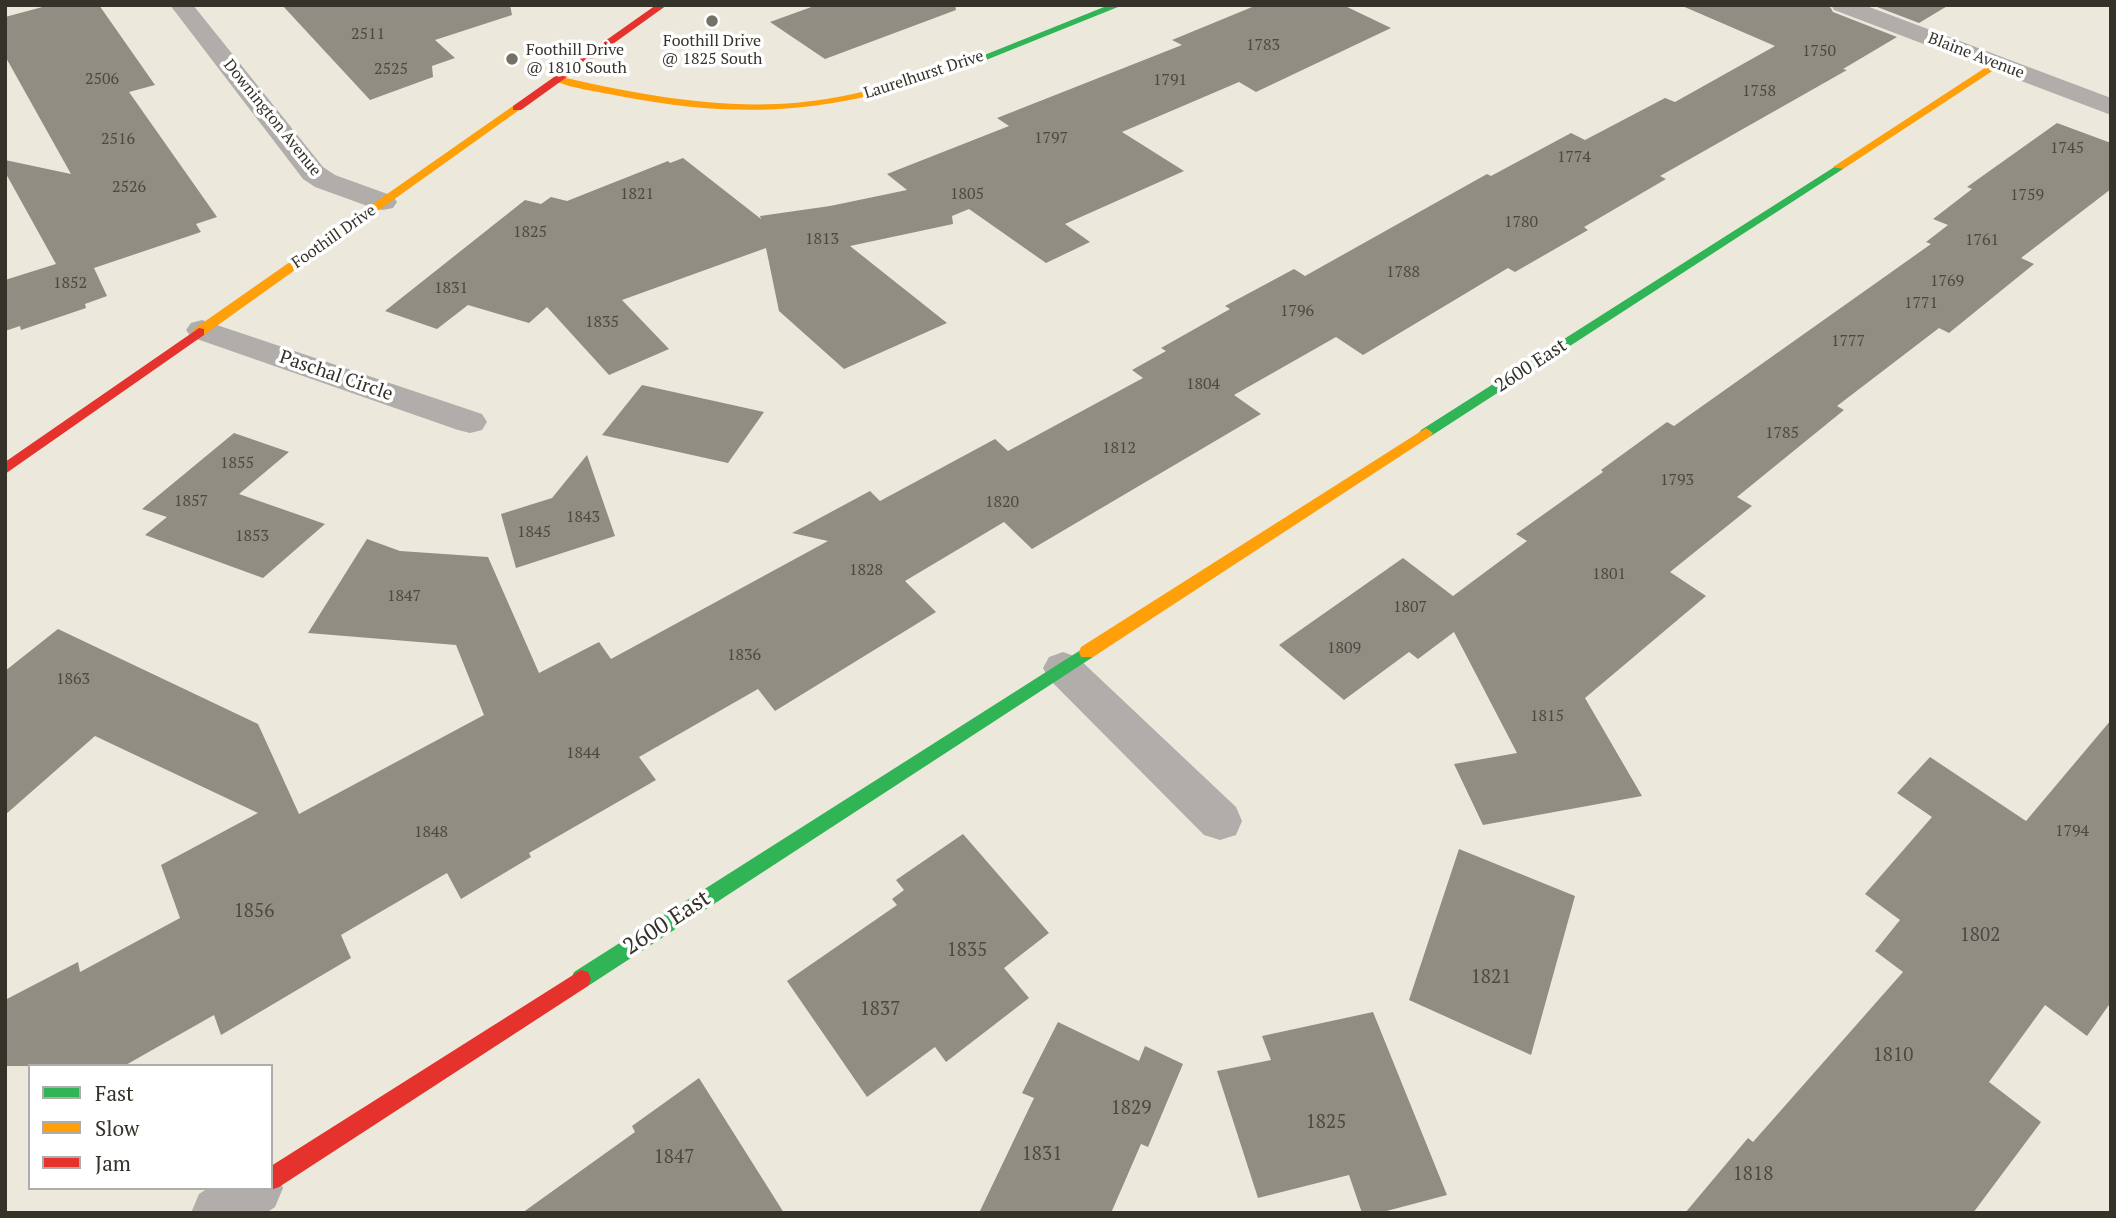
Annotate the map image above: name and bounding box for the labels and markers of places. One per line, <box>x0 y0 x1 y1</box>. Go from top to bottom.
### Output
marker: Foothill Drive @ 1825 South <box>704 13 720 29</box>
place label: Foothill Drive @ 1825 South <box>662 31 762 69</box>
place label: Foothill Drive @ 1810 South <box>526 40 627 78</box>
marker: Foothill Drive @ 1810 South <box>504 51 520 67</box>

